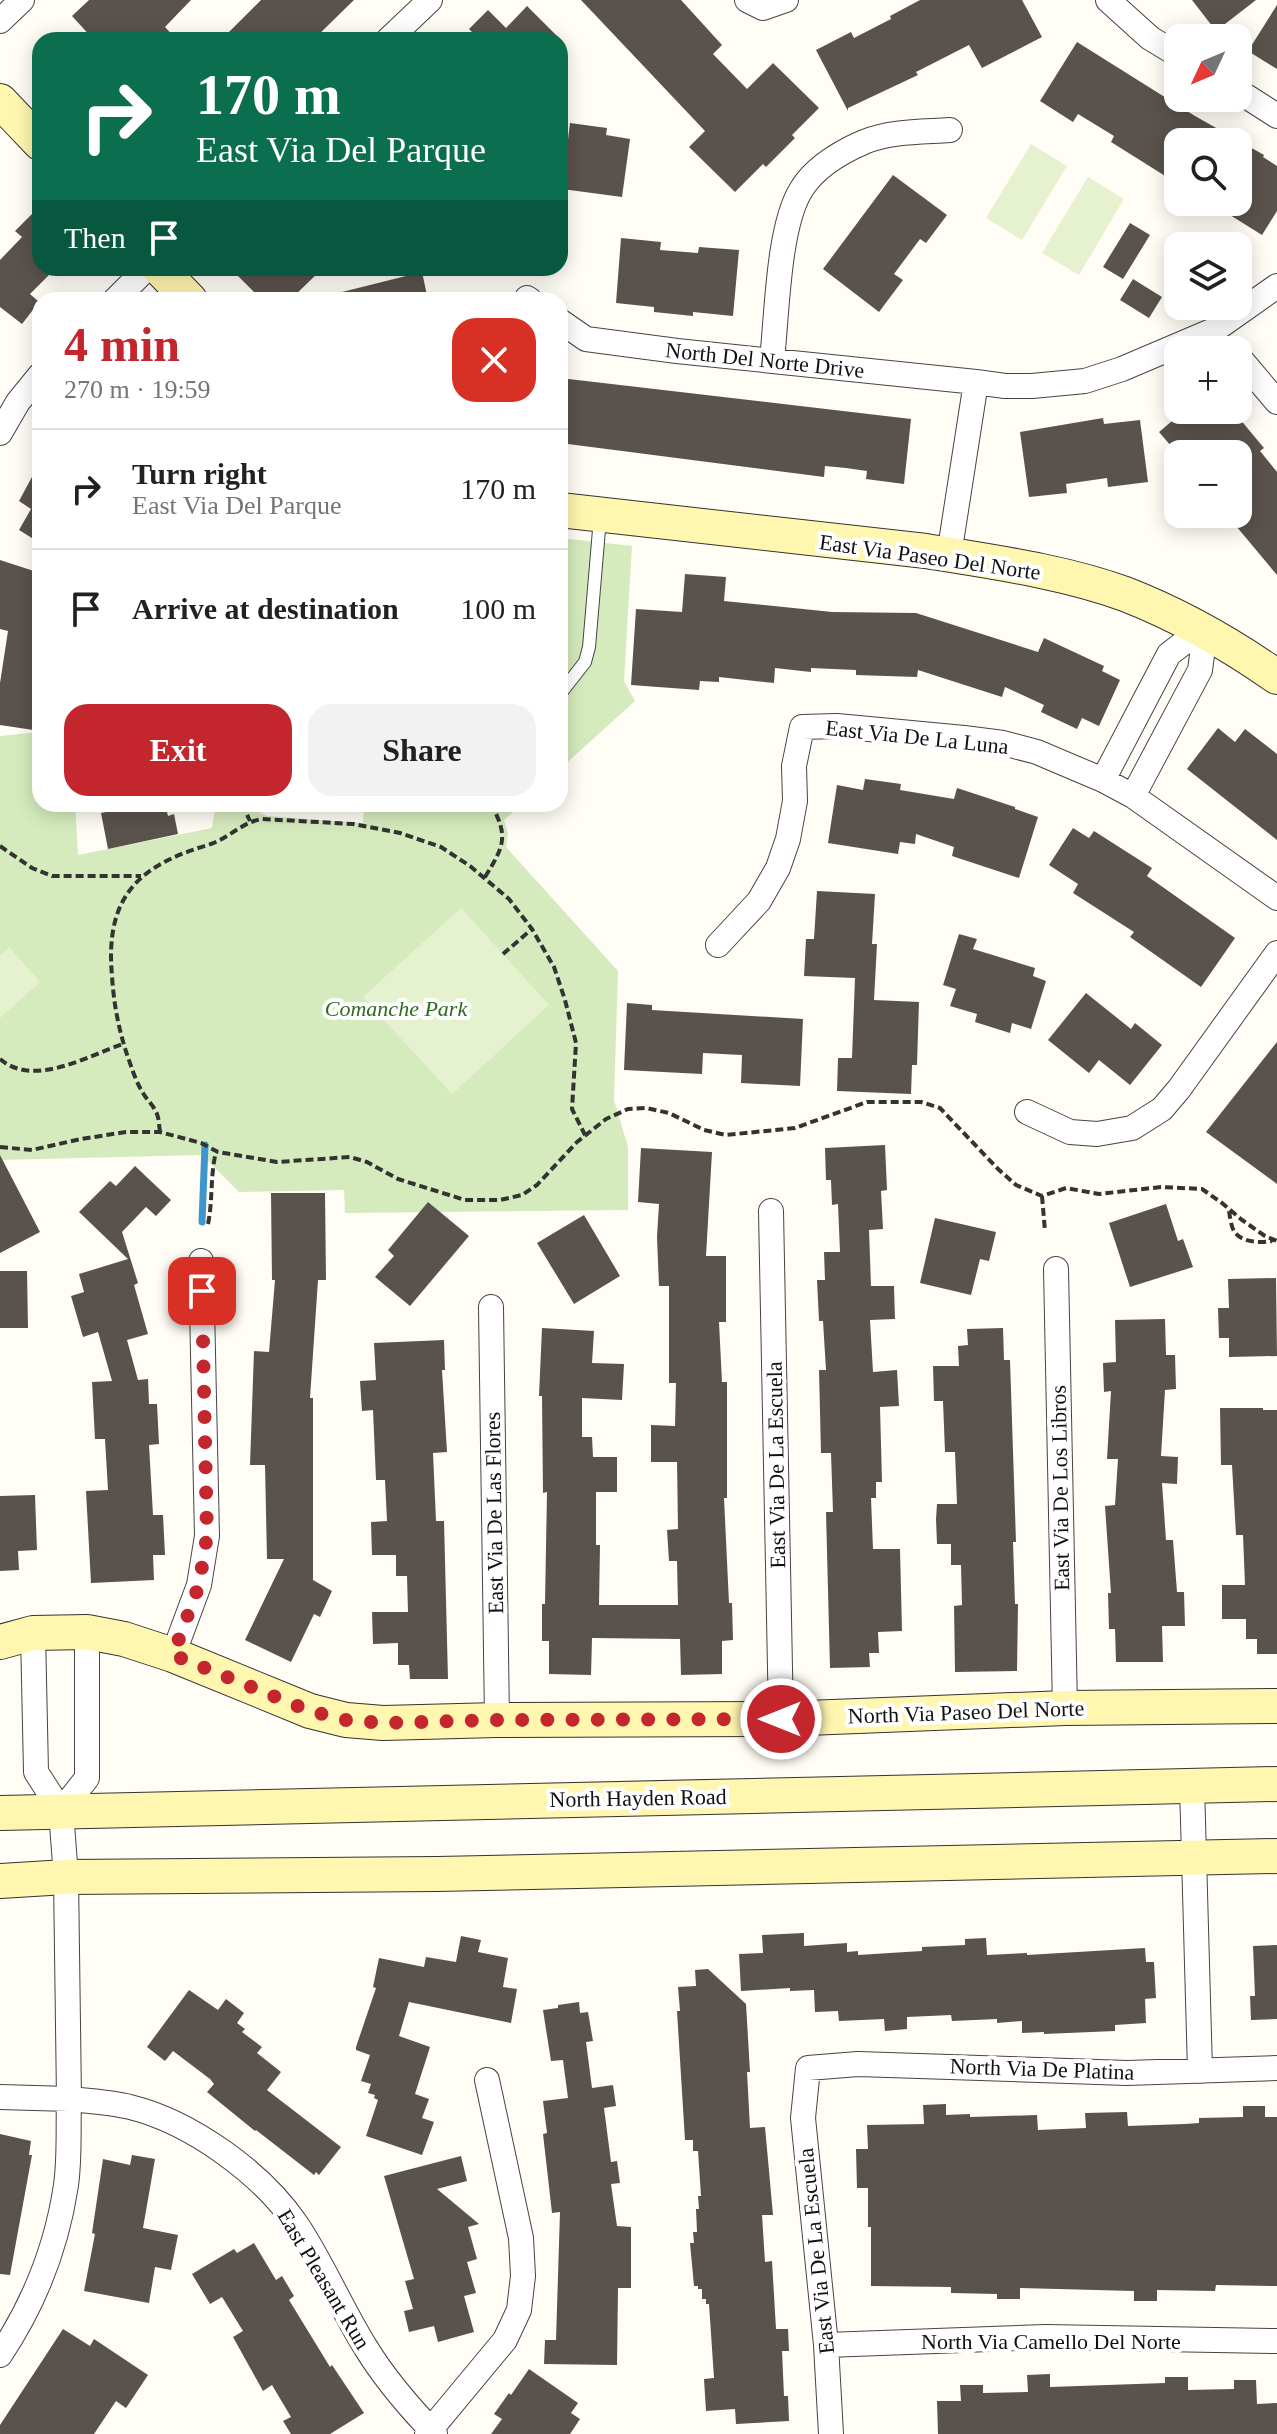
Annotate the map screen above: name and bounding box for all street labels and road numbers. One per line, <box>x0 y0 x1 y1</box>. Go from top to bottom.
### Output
street label: North Del Norte Drive <box>664 337 866 383</box>
street label: East Via Paseo Del Norte <box>818 529 1042 585</box>
street label: East Via De La Luna <box>824 715 1010 759</box>
street label: East Via De La Escuela <box>762 1361 790 1569</box>
street label: East Via De Los Libros <box>1046 1385 1074 1591</box>
street label: East Via De Las Flores <box>480 1412 508 1614</box>
street label: North Via Paseo Del Norte <box>847 1695 1085 1729</box>
street label: North Hayden Road <box>549 1784 727 1812</box>
street label: North Via De Platina <box>949 2053 1135 2085</box>
street label: East Via De La Escuela <box>793 2146 839 2355</box>
street label: East Pleasant Run <box>272 2204 376 2354</box>
street label: North Via Camello Del Norte <box>921 2329 1181 2354</box>

